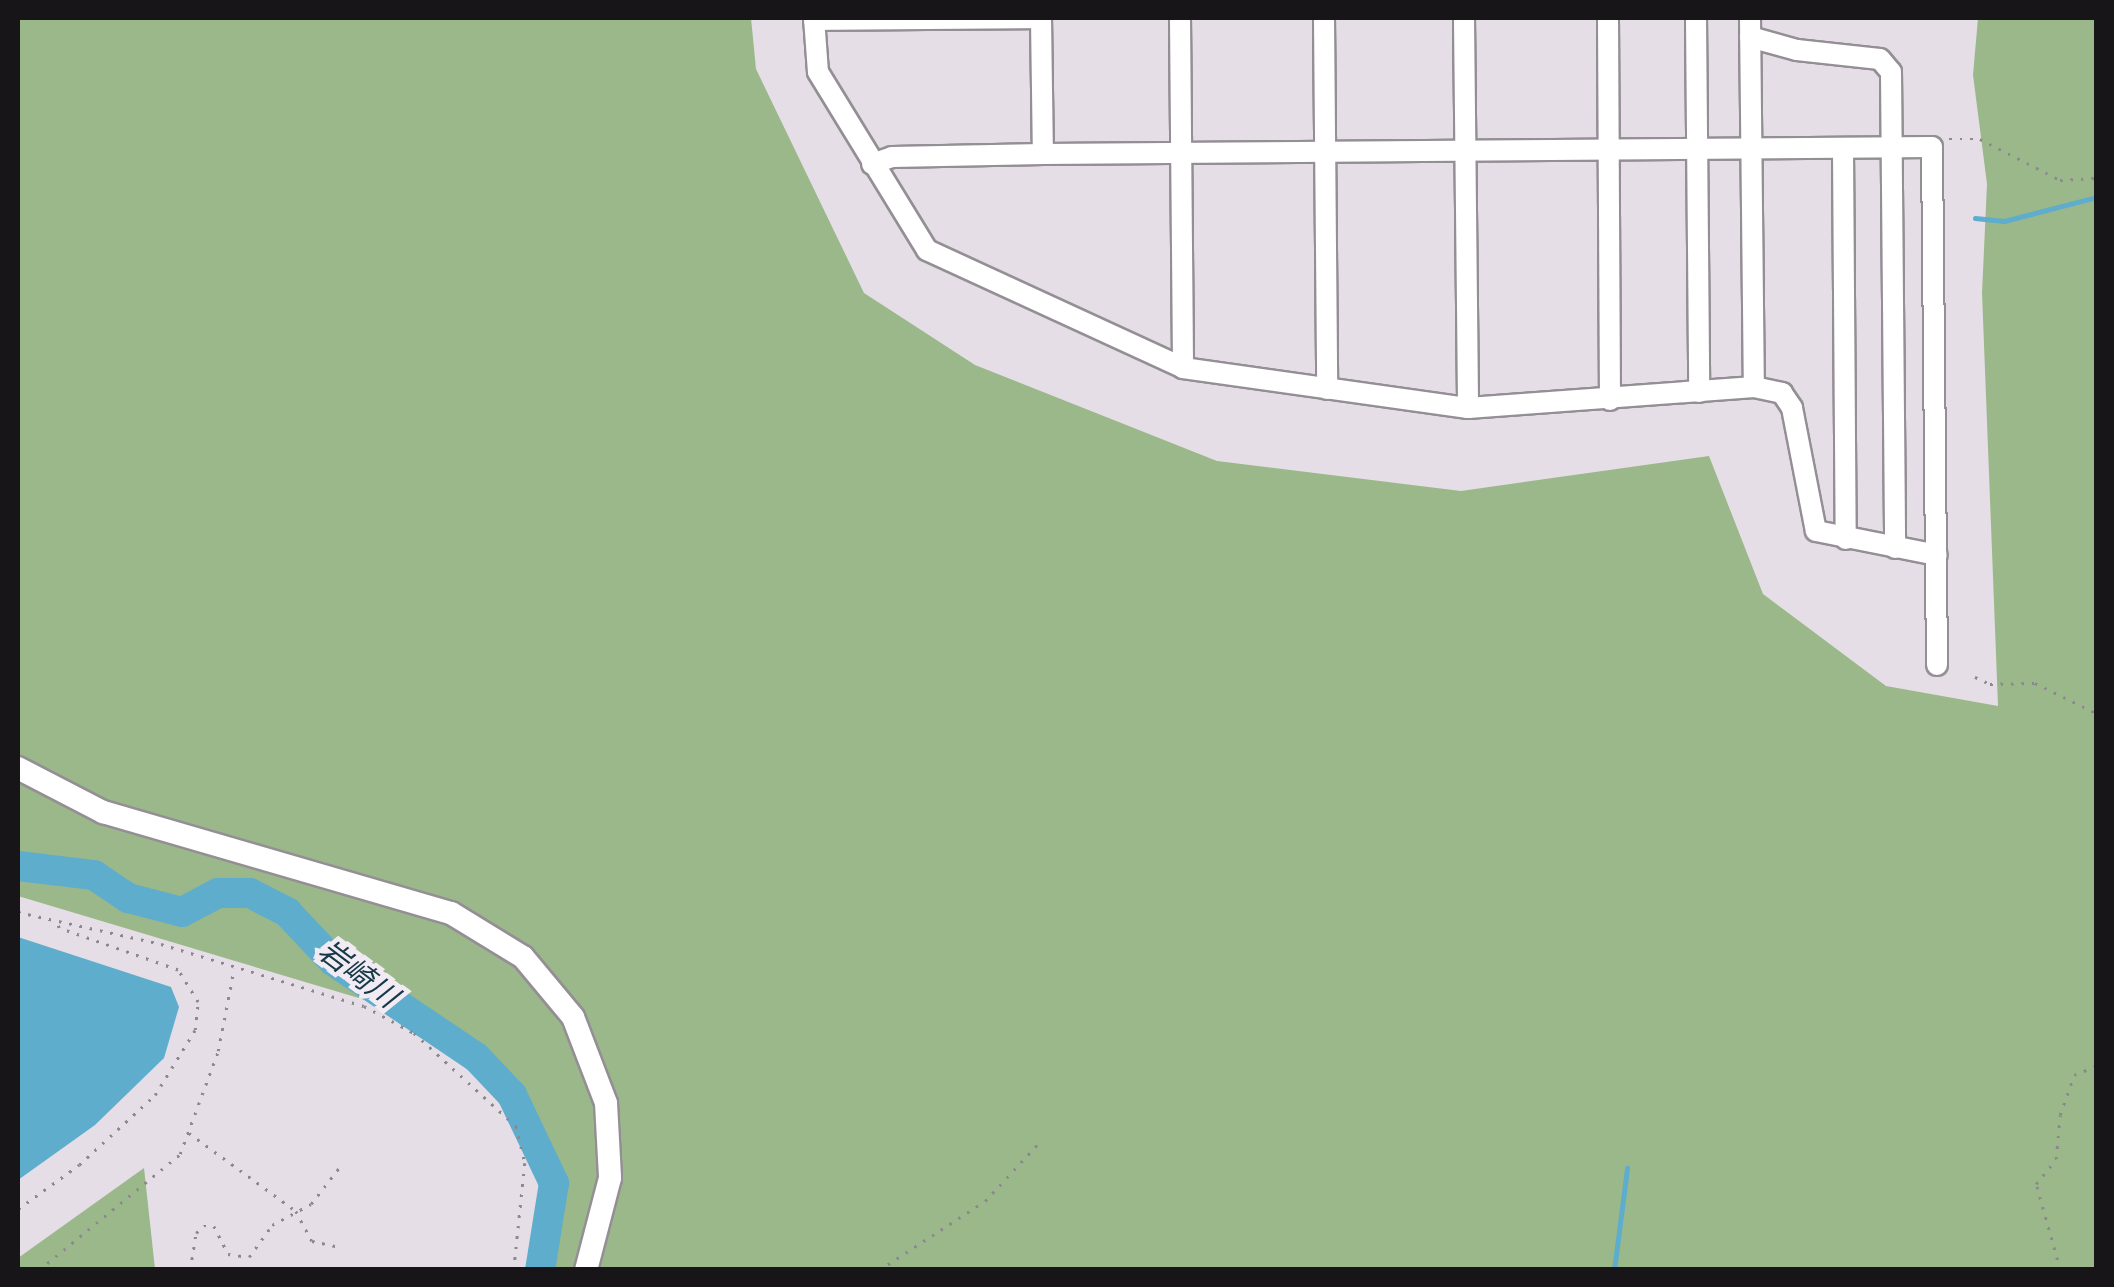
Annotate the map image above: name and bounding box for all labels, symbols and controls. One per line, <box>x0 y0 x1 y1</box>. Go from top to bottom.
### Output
water label: 岩崎川 <box>311 933 405 1015</box>

